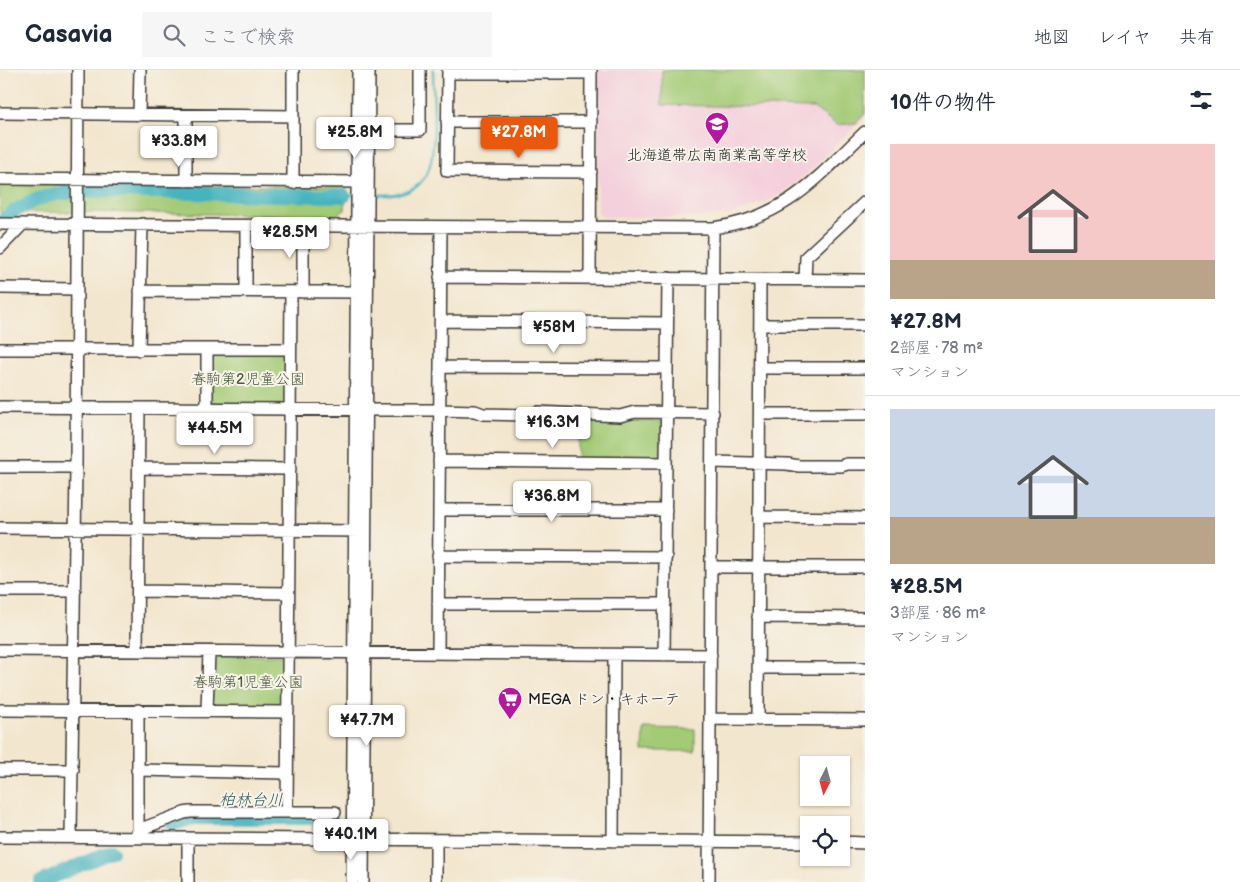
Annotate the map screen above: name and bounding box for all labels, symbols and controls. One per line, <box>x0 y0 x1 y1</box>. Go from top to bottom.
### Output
search box <box>142 12 492 57</box>
text: Casavia <box>25 20 112 49</box>
icon: search <box>160 21 188 49</box>
text: ここで検索 <box>200 26 295 49</box>
text: 地図 <box>1034 27 1070 48</box>
text: レイヤ <box>1098 27 1151 48</box>
text: 共有 <box>1179 27 1215 48</box>
icon: filters <box>1187 86 1215 114</box>
text: 10件の物件 <box>890 90 996 115</box>
school or university icon: 北海道帯広南商業高等学校 <box>704 111 730 145</box>
pin: ¥25.8M <box>314 116 396 159</box>
pin: ¥27.8M <box>478 116 560 159</box>
text: ¥25.8M <box>327 123 383 142</box>
text: ¥27.8M <box>492 123 546 142</box>
pin: ¥33.8M <box>138 126 220 168</box>
text: ¥33.8M <box>151 132 207 151</box>
place label: 北海道帯広南商業高等学校 <box>627 146 807 165</box>
icon: home <box>1008 176 1098 266</box>
pin: ¥28.5M <box>249 216 331 259</box>
text: ¥28.5M <box>262 223 318 242</box>
text: ¥27.8M <box>890 309 962 334</box>
pin: ¥58M <box>524 312 584 354</box>
text: ¥58M <box>533 318 575 337</box>
text: 2部屋 · 78 m² <box>890 339 983 358</box>
text: マンション <box>890 363 969 382</box>
park label: 春駒第2児童公園 <box>191 370 305 389</box>
pin: ¥16.3M <box>512 406 594 449</box>
pin: ¥44.5M <box>174 412 256 455</box>
text: ¥16.3M <box>527 413 579 432</box>
text: ¥44.5M <box>187 419 243 438</box>
icon: home <box>1008 442 1098 532</box>
pin: ¥36.8M <box>511 480 593 523</box>
text: ¥36.8M <box>524 487 580 506</box>
text: ¥28.5M <box>890 574 963 599</box>
text: 3部屋 · 86 m² <box>890 604 986 623</box>
text: マンション <box>890 628 969 647</box>
park label: 春駒第1児童公園 <box>193 673 303 692</box>
supermarket icon: MEGA ドン・キホーテ <box>497 686 523 720</box>
place label: MEGA ドン・キホーテ <box>528 690 680 709</box>
pin: ¥47.7M <box>326 704 408 747</box>
text: ¥47.7M <box>340 711 394 730</box>
north arrow <box>800 756 850 806</box>
map controls <box>800 756 850 866</box>
water label: 柏林台川 <box>219 791 283 810</box>
button: locate <box>800 816 850 866</box>
pin: ¥40.1M <box>310 818 392 861</box>
text: ¥40.1M <box>324 825 378 844</box>

